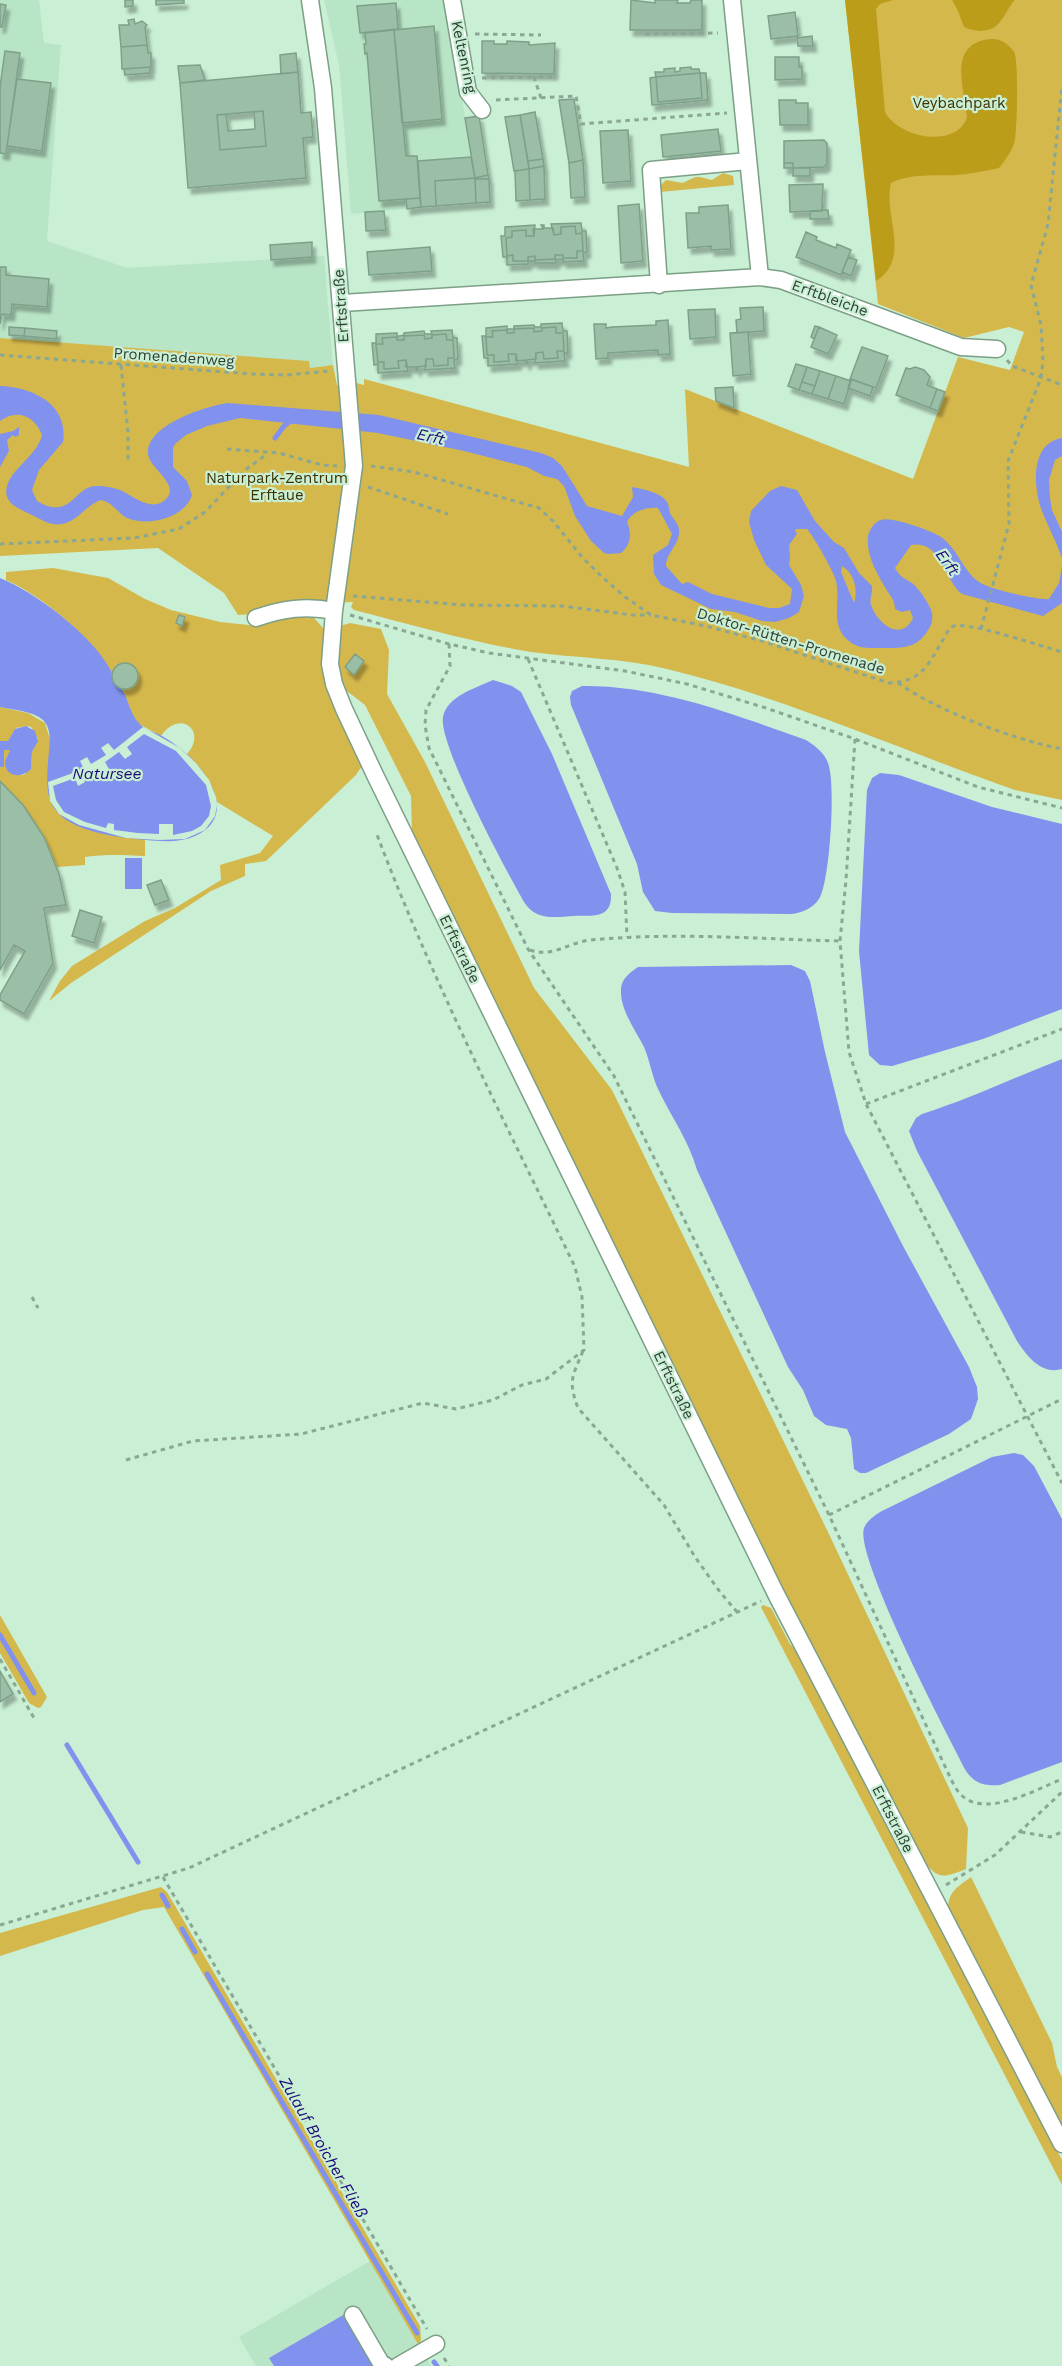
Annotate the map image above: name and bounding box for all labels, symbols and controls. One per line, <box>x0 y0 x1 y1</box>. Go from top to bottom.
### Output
street label: Keltenring <box>448 19 480 95</box>
park label: Veybachpark <box>912 94 1006 112</box>
street label: Erftstraße <box>329 269 353 343</box>
street label: Erftbleiche <box>789 276 871 320</box>
street label: Promenadenweg <box>113 344 235 370</box>
water label: Erft <box>415 424 447 449</box>
park label: Naturpark-Zentrum Erftaue <box>206 469 348 504</box>
water label: Erft <box>932 545 964 580</box>
street label: Doktor-Rütten-Promenade <box>695 604 887 678</box>
water label: Natursee <box>72 764 142 783</box>
street label: Erftstraße <box>436 912 484 986</box>
street label: Erftstraße <box>650 1348 698 1422</box>
street label: Erftstraße <box>868 1782 918 1856</box>
water label: Zulauf Broicher Fließ <box>275 2073 372 2221</box>

